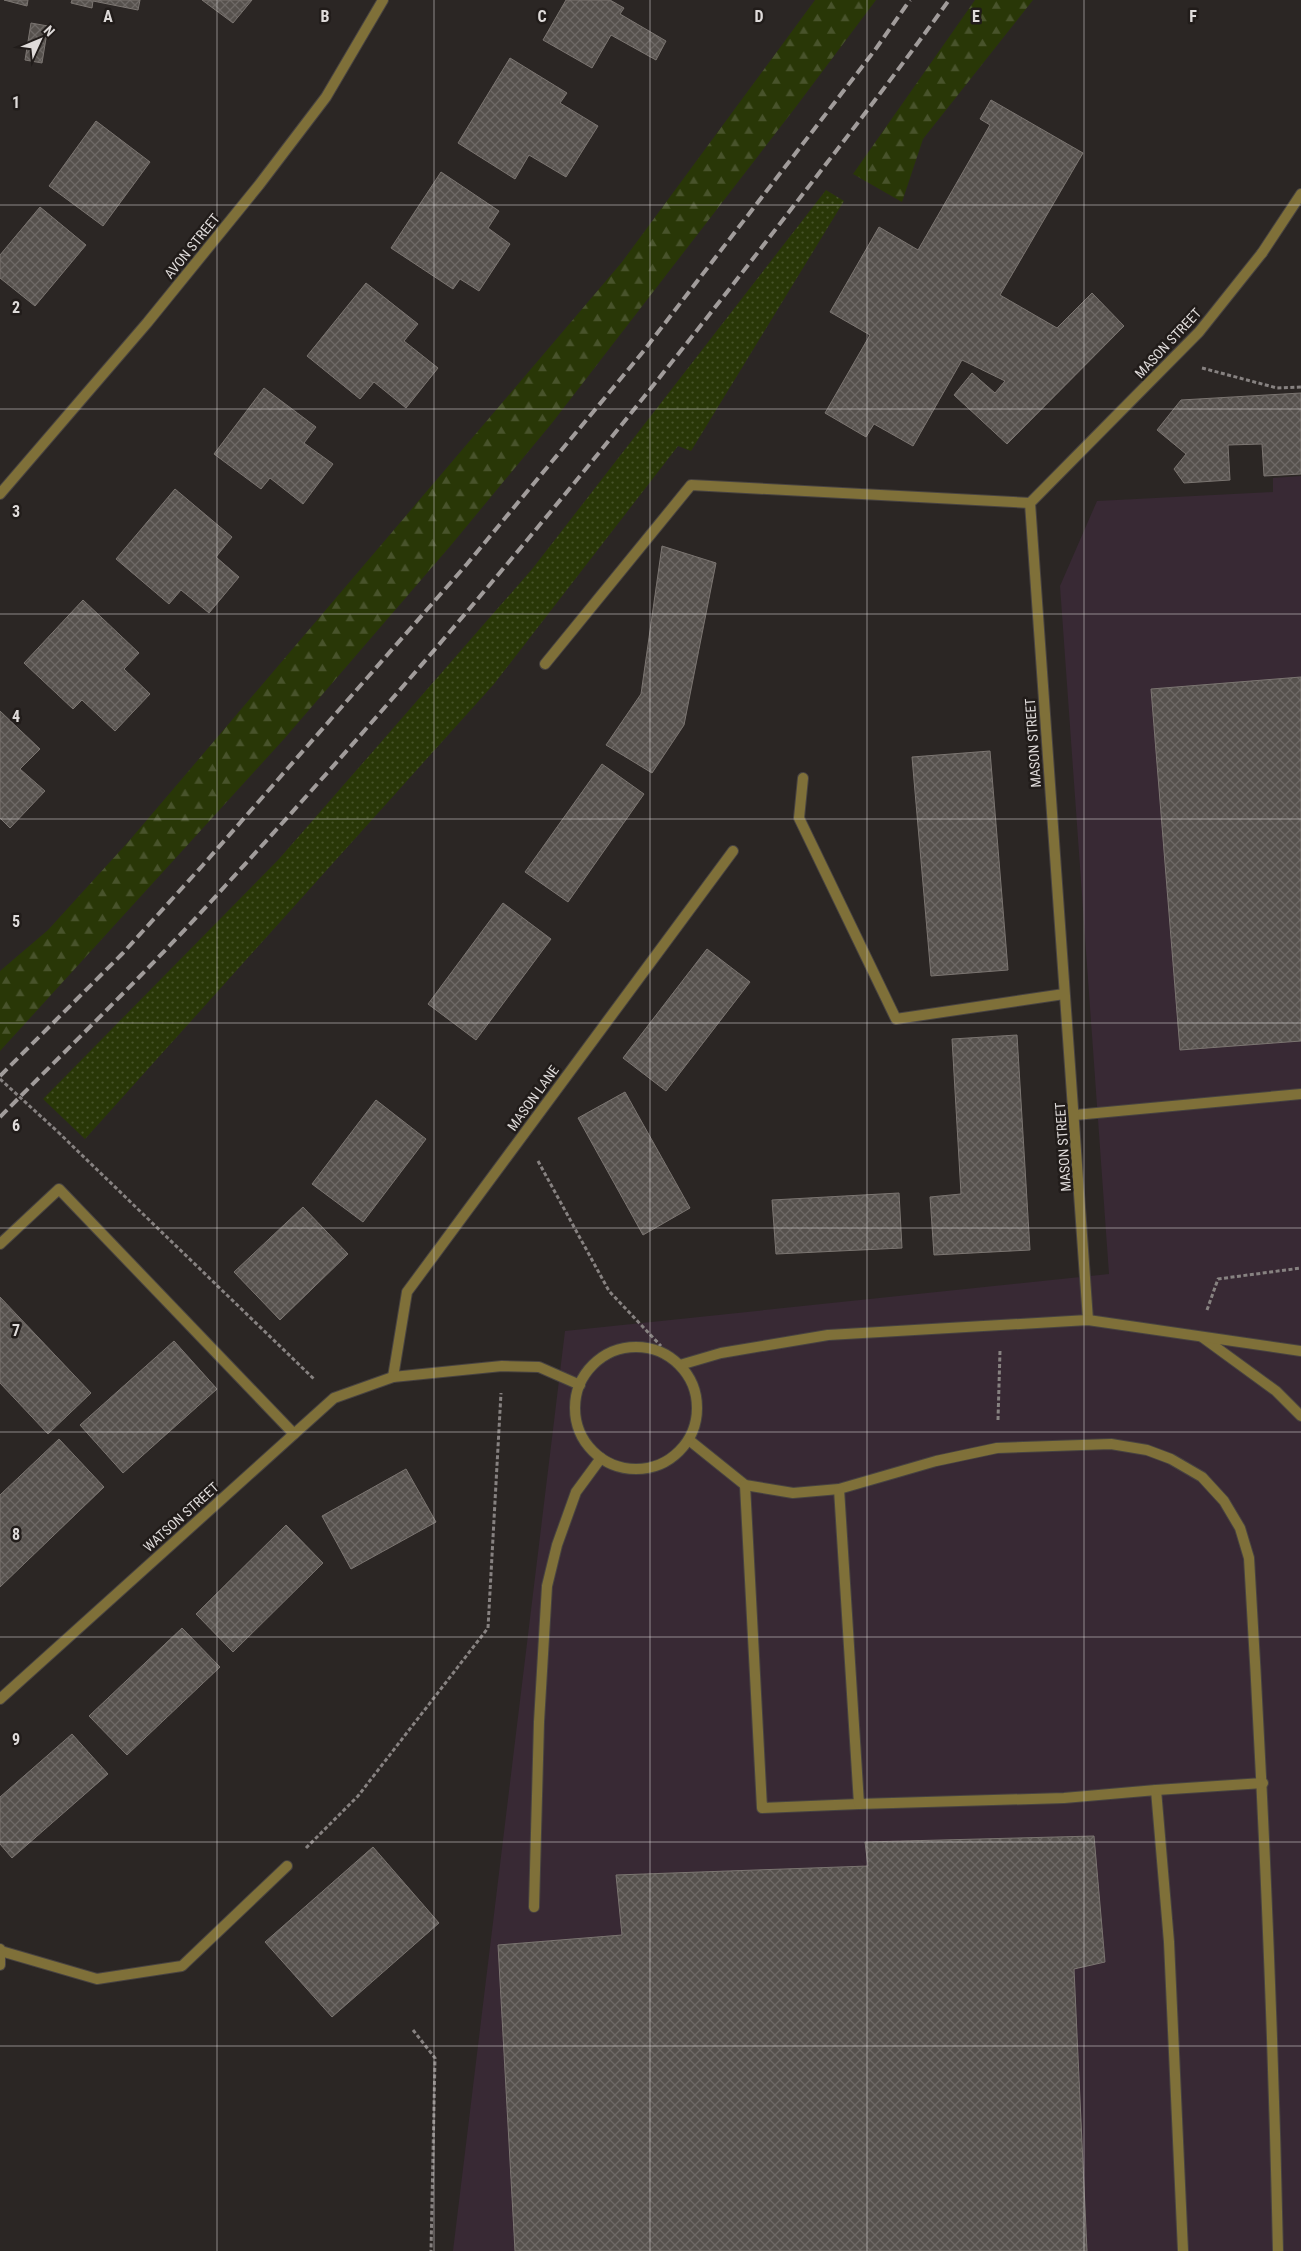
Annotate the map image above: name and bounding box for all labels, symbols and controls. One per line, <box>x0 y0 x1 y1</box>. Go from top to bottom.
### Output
text: A <box>103 7 113 26</box>
text: B <box>321 7 330 26</box>
text: C <box>537 7 547 26</box>
text: D <box>754 7 764 26</box>
text: E <box>972 7 980 26</box>
text: F <box>1189 7 1197 26</box>
north arrow <box>15 15 65 65</box>
text: N <box>41 22 58 40</box>
text: 1 <box>12 93 20 112</box>
street label: AVON STREET <box>161 210 223 282</box>
text: 2 <box>12 298 20 317</box>
street label: MASON STREET <box>1132 305 1204 381</box>
text: 3 <box>12 502 20 521</box>
street label: MASON STREET <box>1022 698 1044 788</box>
text: 4 <box>12 707 20 726</box>
text: 5 <box>12 912 20 931</box>
street label: MASON LANE <box>504 1062 562 1134</box>
street label: MASON STREET <box>1052 1102 1074 1192</box>
text: 6 <box>12 1116 20 1135</box>
text: 7 <box>12 1321 20 1340</box>
street label: WATSON STREET <box>140 1479 222 1555</box>
text: 8 <box>12 1525 20 1544</box>
text: 9 <box>12 1730 20 1749</box>

